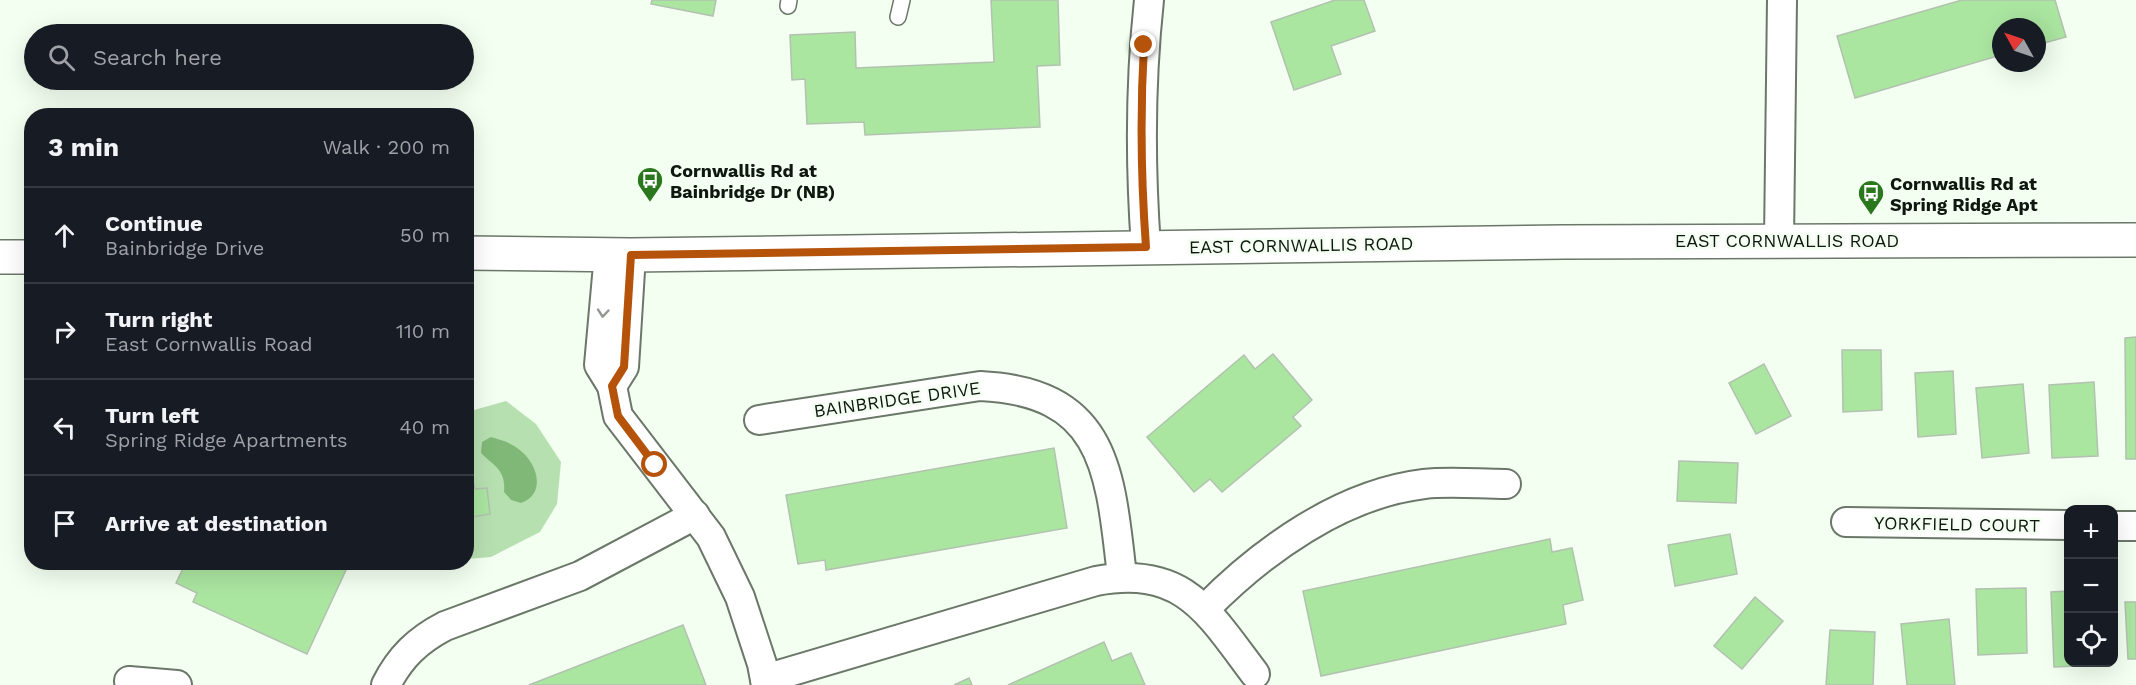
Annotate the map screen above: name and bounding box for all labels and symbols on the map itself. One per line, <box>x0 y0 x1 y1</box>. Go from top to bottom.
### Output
north arrow <box>1992 18 2046 72</box>
route end <box>1130 31 1156 57</box>
place label: Cornwallis Rd at Bainbridge Dr (NB) <box>670 160 835 202</box>
bus stop icon: Cornwallis Rd at Bainbridge Dr (NB) <box>635 165 665 203</box>
place label: Cornwallis Rd at Spring Ridge Apt <box>1890 173 2038 215</box>
bus stop icon: Cornwallis Rd at Spring Ridge Apt <box>1856 178 1886 216</box>
street label: EAST CORNWALLIS ROAD <box>1675 230 1899 251</box>
street label: EAST CORNWALLIS ROAD <box>1189 233 1413 257</box>
one-way arrow <box>597 308 610 317</box>
street label: BAINBRIDGE DRIVE <box>812 377 982 421</box>
route start <box>641 451 667 477</box>
street label: YORKFIELD COURT <box>1874 512 2040 536</box>

